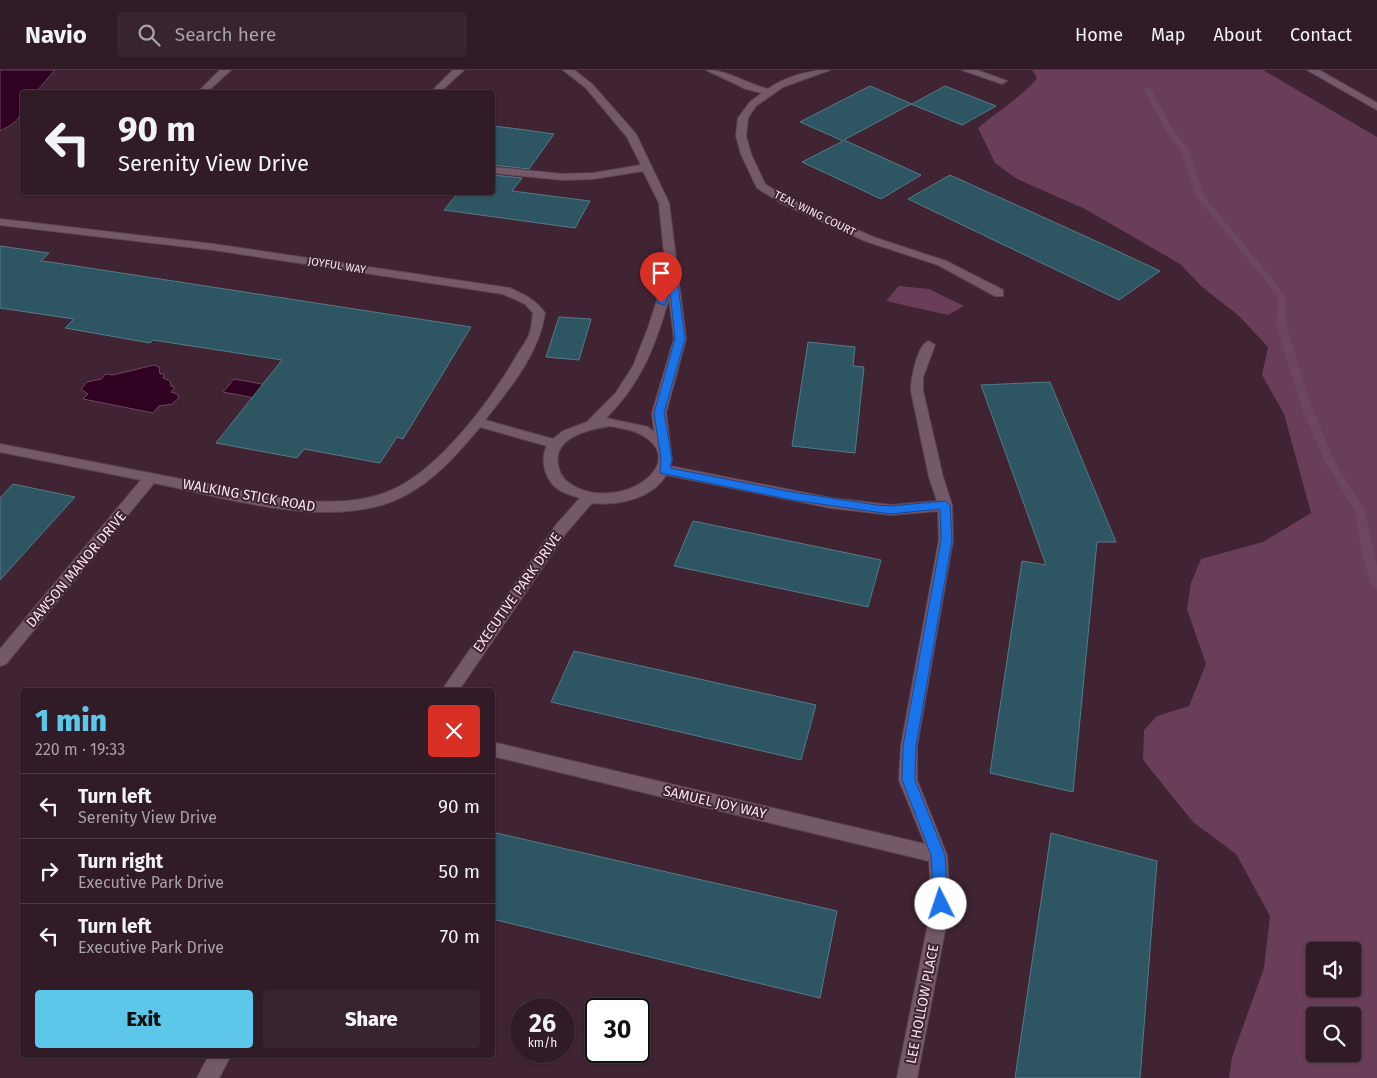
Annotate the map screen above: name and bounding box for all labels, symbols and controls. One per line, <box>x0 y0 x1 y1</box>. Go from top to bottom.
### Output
search box <box>117 12 467 57</box>
text: Navio <box>25 21 87 49</box>
icon: search <box>135 21 163 49</box>
text: Search here <box>175 23 276 46</box>
text: Home <box>1075 24 1123 46</box>
text: Map <box>1151 24 1185 46</box>
text: About <box>1213 24 1262 46</box>
text: Contact <box>1290 24 1352 46</box>
text: 90 m <box>118 108 196 150</box>
icon: left <box>35 110 100 175</box>
text: Serenity View Drive <box>118 150 309 177</box>
street label: TEAL WING COURT <box>772 188 858 239</box>
pin <box>640 252 682 303</box>
street label: JOYFUL WAY <box>307 254 367 277</box>
icon: arrive <box>647 259 675 287</box>
street label: WALKING STICK ROAD <box>181 475 317 516</box>
street label: DAWSON MANOR DRIVE <box>23 508 130 631</box>
street label: EXECUTIVE PARK DRIVE <box>470 529 565 655</box>
text: 1 min <box>35 703 107 739</box>
button: close <box>428 705 480 757</box>
text: 220 m · 19:33 <box>35 740 125 759</box>
street label: SAMUEL JOY WAY <box>662 782 768 823</box>
text: Turn left <box>78 785 152 808</box>
icon: left <box>35 792 63 820</box>
text: 90 m <box>438 795 480 818</box>
text: Serenity View Drive <box>78 808 217 827</box>
text: Turn right <box>78 850 163 873</box>
icon: right <box>35 857 63 885</box>
text: 50 m <box>439 860 480 883</box>
text: Executive Park Drive <box>78 873 224 892</box>
position arrow <box>914 877 966 929</box>
text: Turn left <box>78 915 152 938</box>
icon: left <box>35 922 63 950</box>
text: 70 m <box>440 925 480 948</box>
text: Executive Park Drive <box>78 938 224 957</box>
map controls <box>1306 942 1361 1062</box>
button: sound <box>1306 942 1361 997</box>
street label: LEE HOLLOW PLACE <box>903 943 942 1065</box>
button: Exit <box>35 990 253 1048</box>
button: Share <box>263 990 480 1048</box>
speed limit sign: 30 <box>585 998 650 1063</box>
button: search <box>1306 1007 1361 1062</box>
text: 26 <box>529 1009 556 1039</box>
text: km/h <box>528 1036 557 1050</box>

